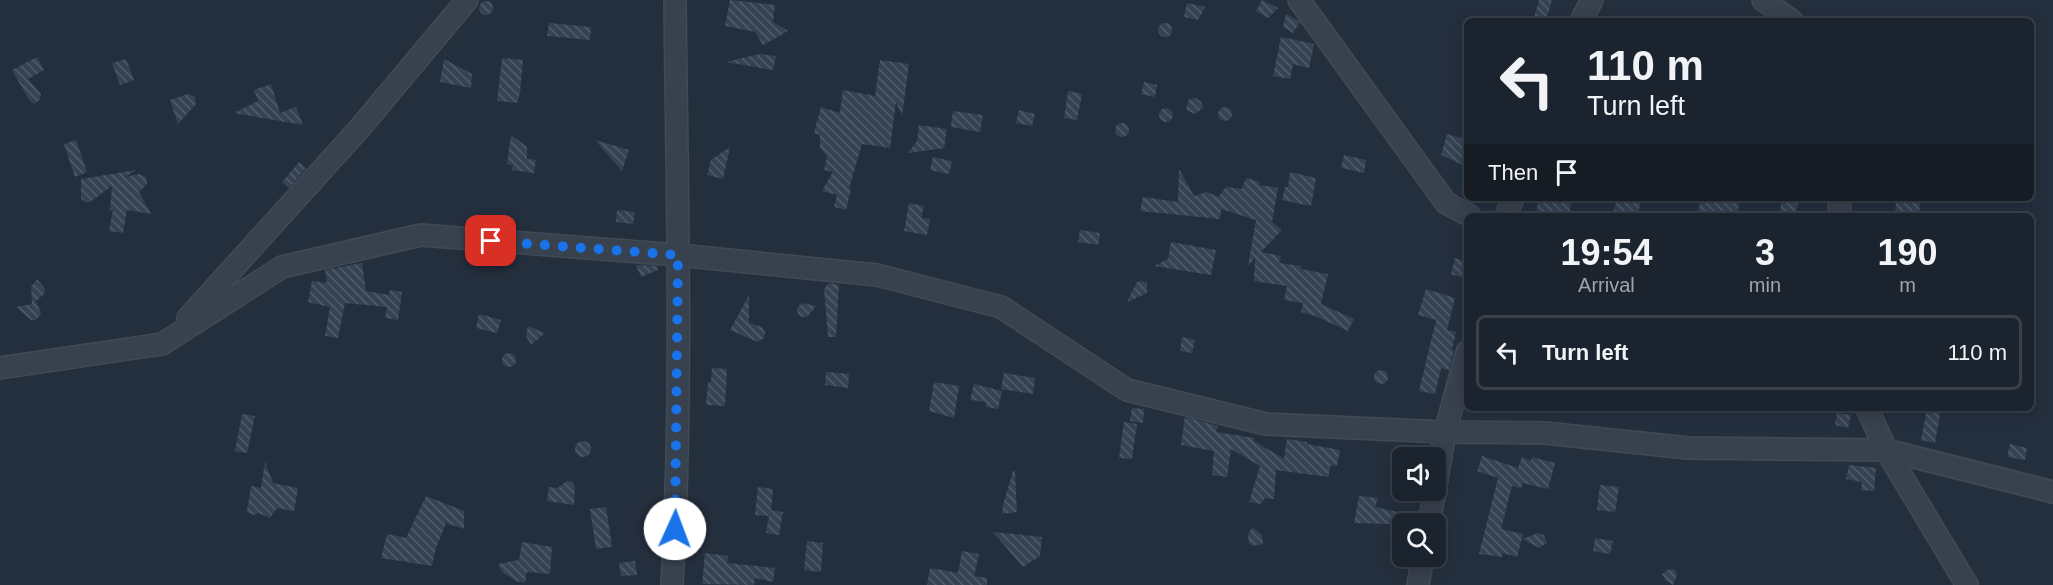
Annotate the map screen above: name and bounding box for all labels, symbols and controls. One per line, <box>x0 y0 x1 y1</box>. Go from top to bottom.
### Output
icon: left <box>1488 42 1566 120</box>
text: 110 m <box>1587 42 1704 89</box>
text: Turn left <box>1587 91 1685 121</box>
icon: arrive <box>1550 156 1583 189</box>
text: Then <box>1488 160 1538 185</box>
pin <box>465 215 516 266</box>
icon: arrive <box>474 224 507 257</box>
text: 19:54 <box>1560 232 1652 273</box>
text: 3 <box>1755 232 1775 273</box>
text: 190 <box>1877 232 1938 273</box>
text: Arrival <box>1578 274 1635 296</box>
text: min <box>1749 274 1781 296</box>
text: m <box>1899 274 1916 296</box>
icon: left <box>1491 336 1524 369</box>
text: Turn left <box>1542 340 1628 365</box>
text: 110 m <box>1947 340 2007 365</box>
map controls <box>1392 447 1446 567</box>
button: sound <box>1392 447 1446 501</box>
position arrow <box>643 497 707 561</box>
button: search <box>1392 513 1446 567</box>

